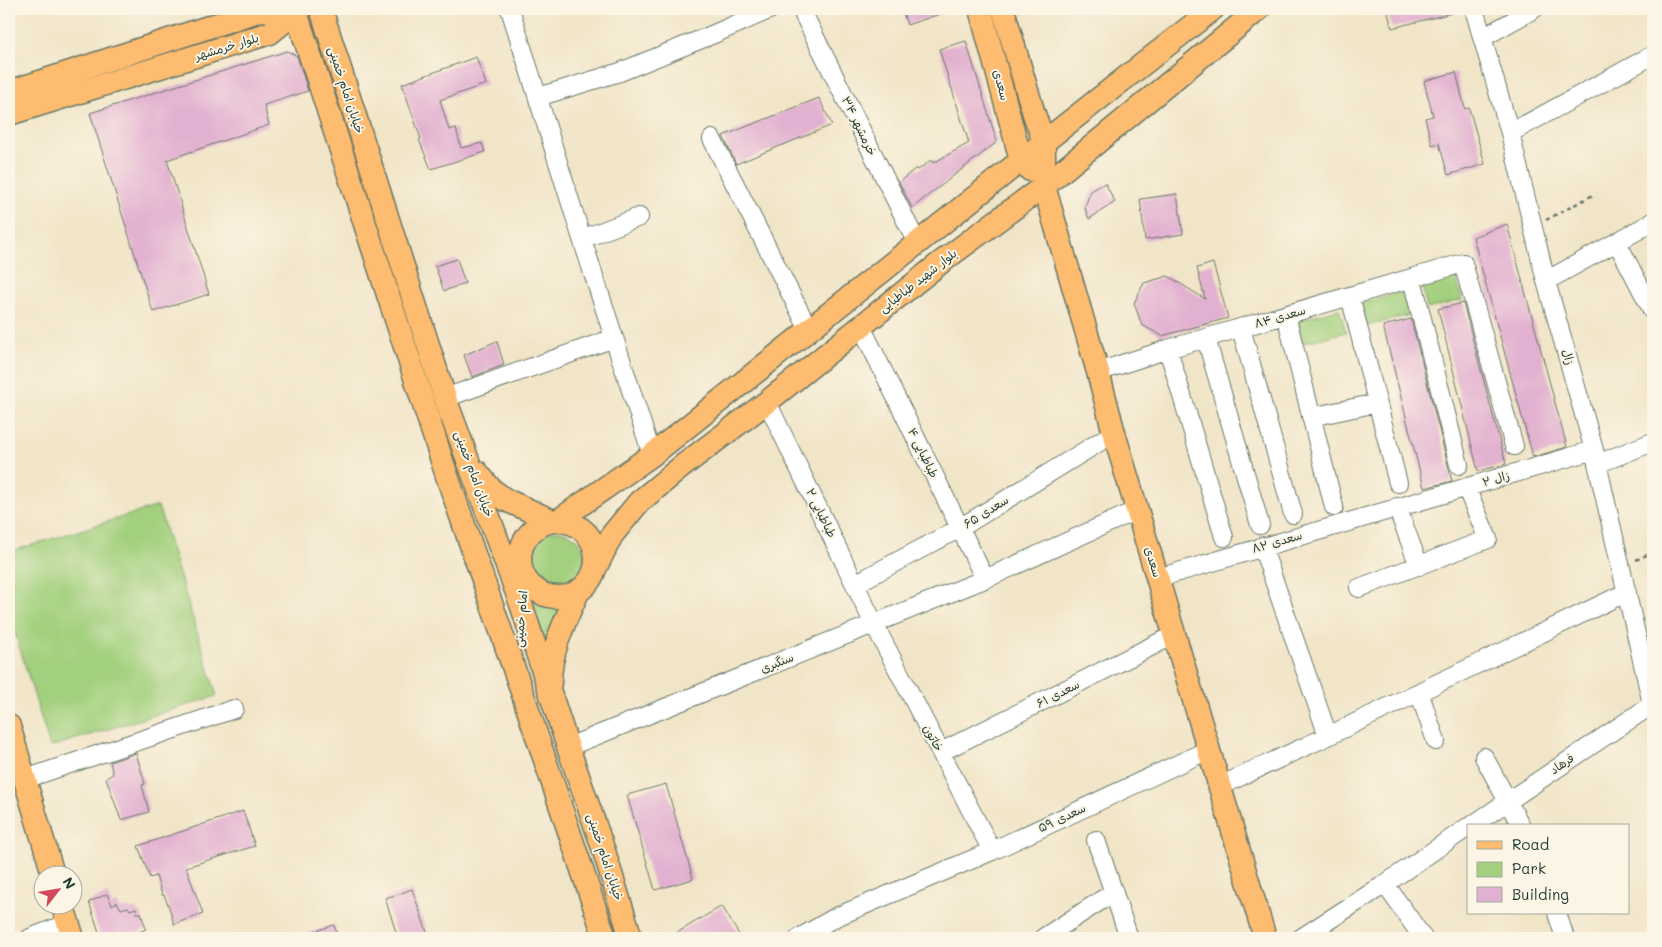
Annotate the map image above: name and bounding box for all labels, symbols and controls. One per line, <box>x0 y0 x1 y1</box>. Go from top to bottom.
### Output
street label: بلوار خرمشهر <box>192 29 261 65</box>
street label: خیابان امام خمینی <box>323 44 369 136</box>
street label: سعدی <box>990 68 1014 102</box>
street label: خرمشهر ۳۴ <box>839 93 881 158</box>
street label: بلوار شهید طباطبایی <box>875 245 960 317</box>
street label: سعدی ۸۴ <box>1252 301 1307 331</box>
street label: زال <box>1559 347 1579 366</box>
street label: طباطبایی ۴ <box>904 425 943 481</box>
street label: خیابان امام خمینی <box>450 428 498 520</box>
street label: زال ۲ <box>1480 467 1511 490</box>
street label: طباطبایی ۲ <box>802 485 841 540</box>
street label: سعدی ۶۵ <box>960 491 1011 531</box>
street label: سعدی ۸۲ <box>1250 526 1304 556</box>
street label: سعدی <box>1142 544 1166 579</box>
street label: امام خمینی <box>510 590 532 648</box>
street label: سنگبری <box>758 648 796 677</box>
street label: سعدی ۶۱ <box>1033 675 1082 711</box>
street label: خاتون <box>920 721 948 754</box>
street label: فرهاد <box>1546 749 1577 777</box>
street label: سعدی ۵۹ <box>1035 799 1088 835</box>
street label: خیابان امام خمینی <box>582 811 628 903</box>
legend <box>1467 824 1630 914</box>
text: Road <box>1512 834 1549 854</box>
text: Park <box>1512 858 1546 878</box>
north arrow <box>32 864 82 914</box>
text: N <box>59 874 80 893</box>
text: Building <box>1512 884 1569 904</box>

